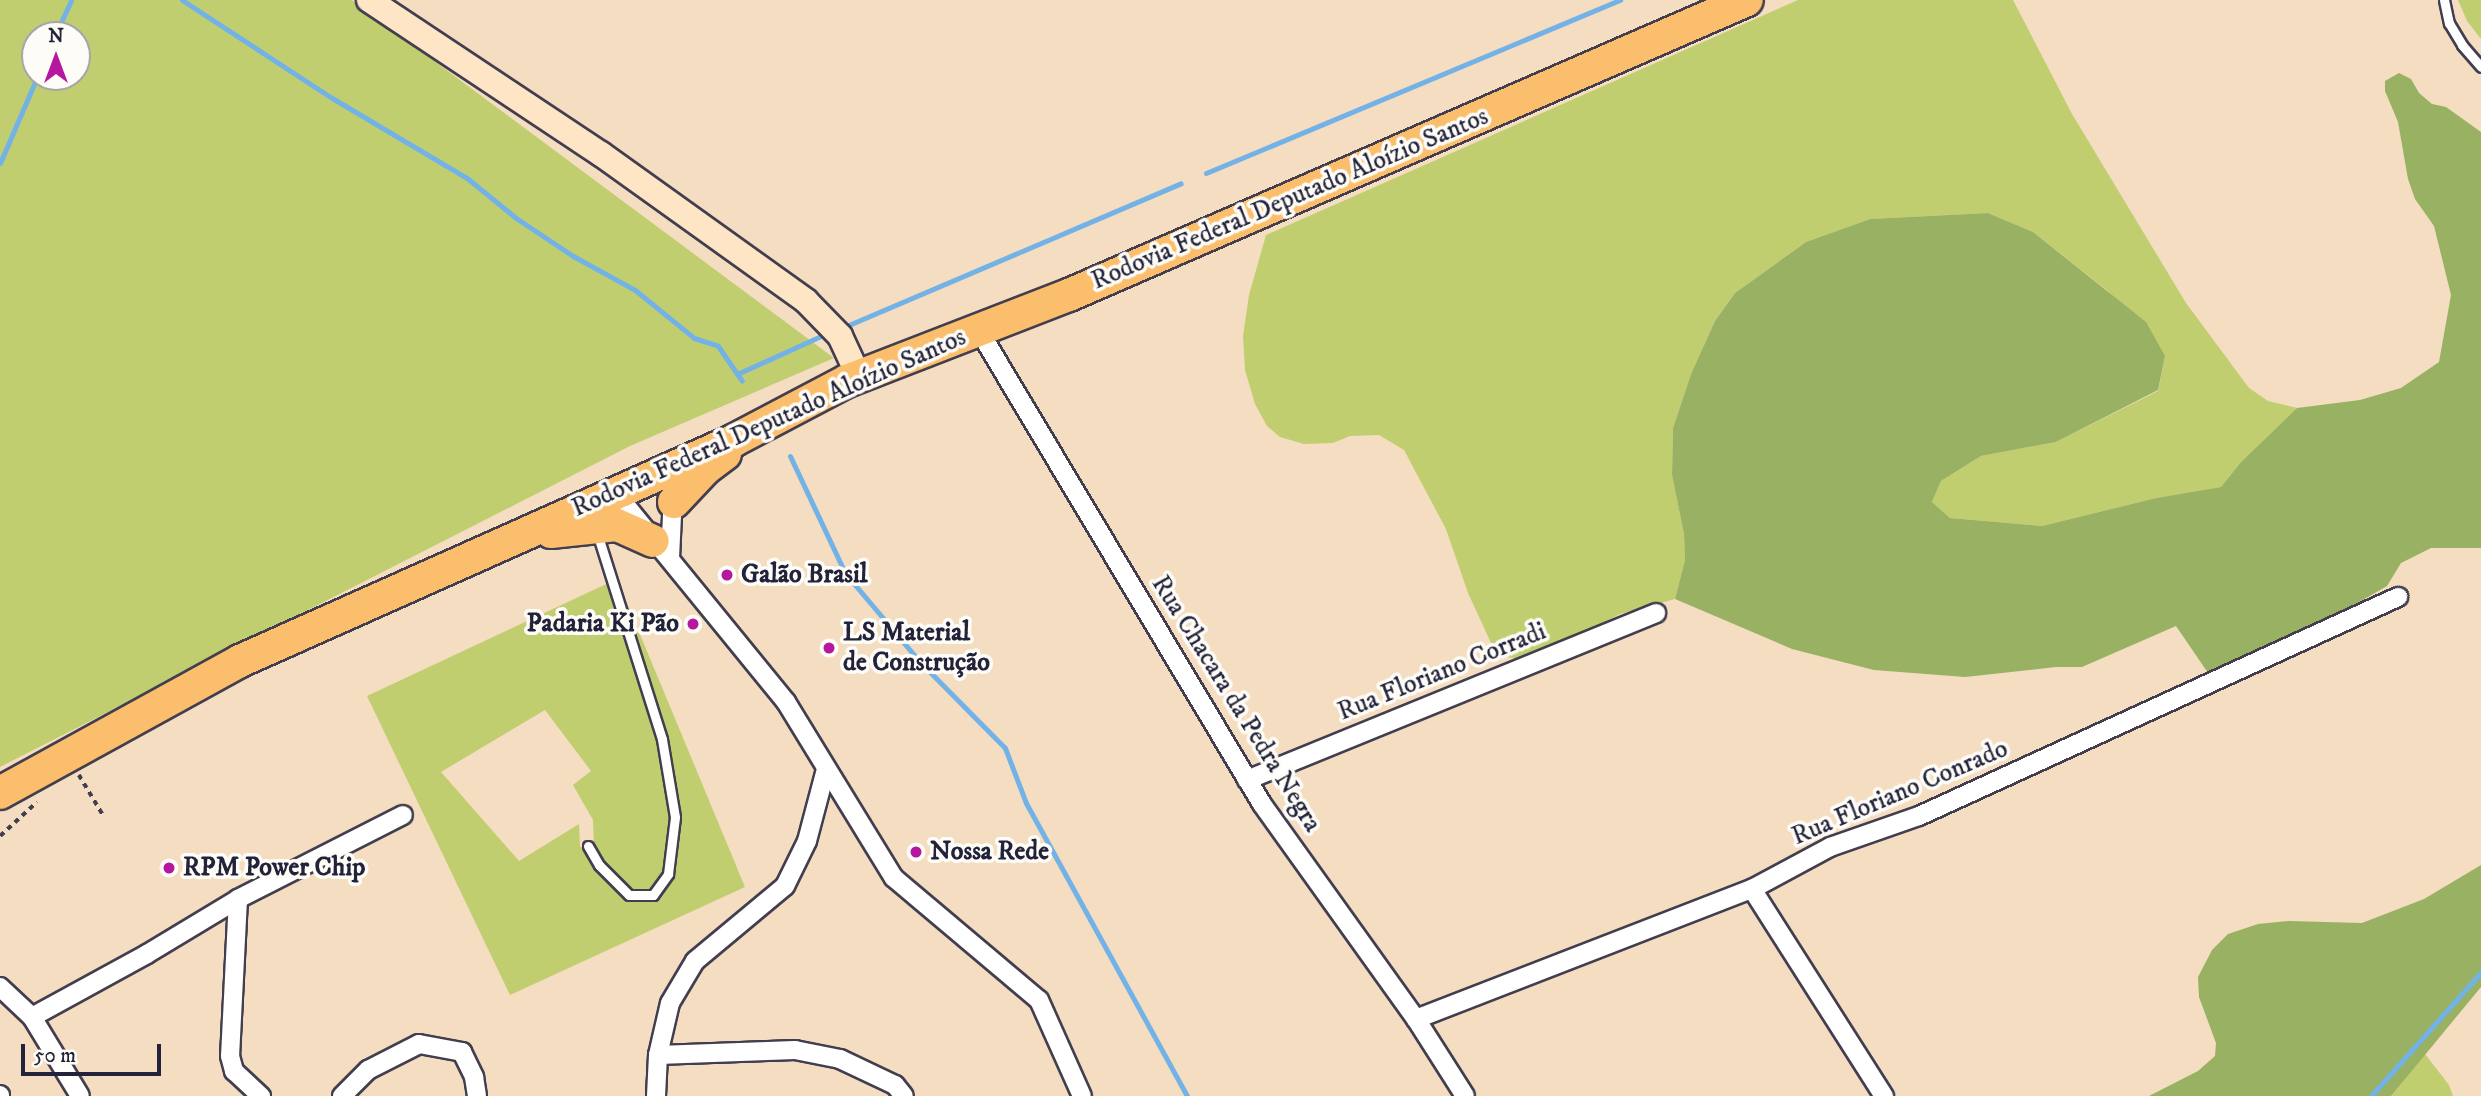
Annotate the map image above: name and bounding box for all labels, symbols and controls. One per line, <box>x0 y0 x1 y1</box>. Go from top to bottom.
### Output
north arrow <box>21 21 91 91</box>
text: N <box>48 25 64 48</box>
street label: Rodovia Federal Deputado Aloízio Santos <box>1087 101 1493 297</box>
street label: Rodovia Federal Deputado Aloízio Santos <box>567 322 971 524</box>
place label: Galão Brasil <box>741 559 868 591</box>
marker: Galão Brasil <box>719 567 735 583</box>
street label: Rua Chacara da Pedra Negra <box>1144 570 1328 838</box>
place label: Padaria Ki Pão <box>527 608 679 640</box>
marker: Padaria Ki Pão <box>685 616 701 632</box>
street label: Rua Floriano Corradi <box>1333 616 1551 728</box>
place label: LS Material de Construção <box>843 617 990 678</box>
marker: LS Material de Construção <box>821 640 837 656</box>
street label: Rua Floriano Conrado <box>1787 733 2013 853</box>
place label: Nossa Rede <box>930 836 1049 868</box>
marker: Nossa Rede <box>908 844 924 860</box>
place label: RPM Power Chip <box>183 852 365 884</box>
marker: RPM Power Chip <box>161 860 177 876</box>
scale bar <box>24 1030 164 1074</box>
text: 50 m <box>34 1043 76 1069</box>

